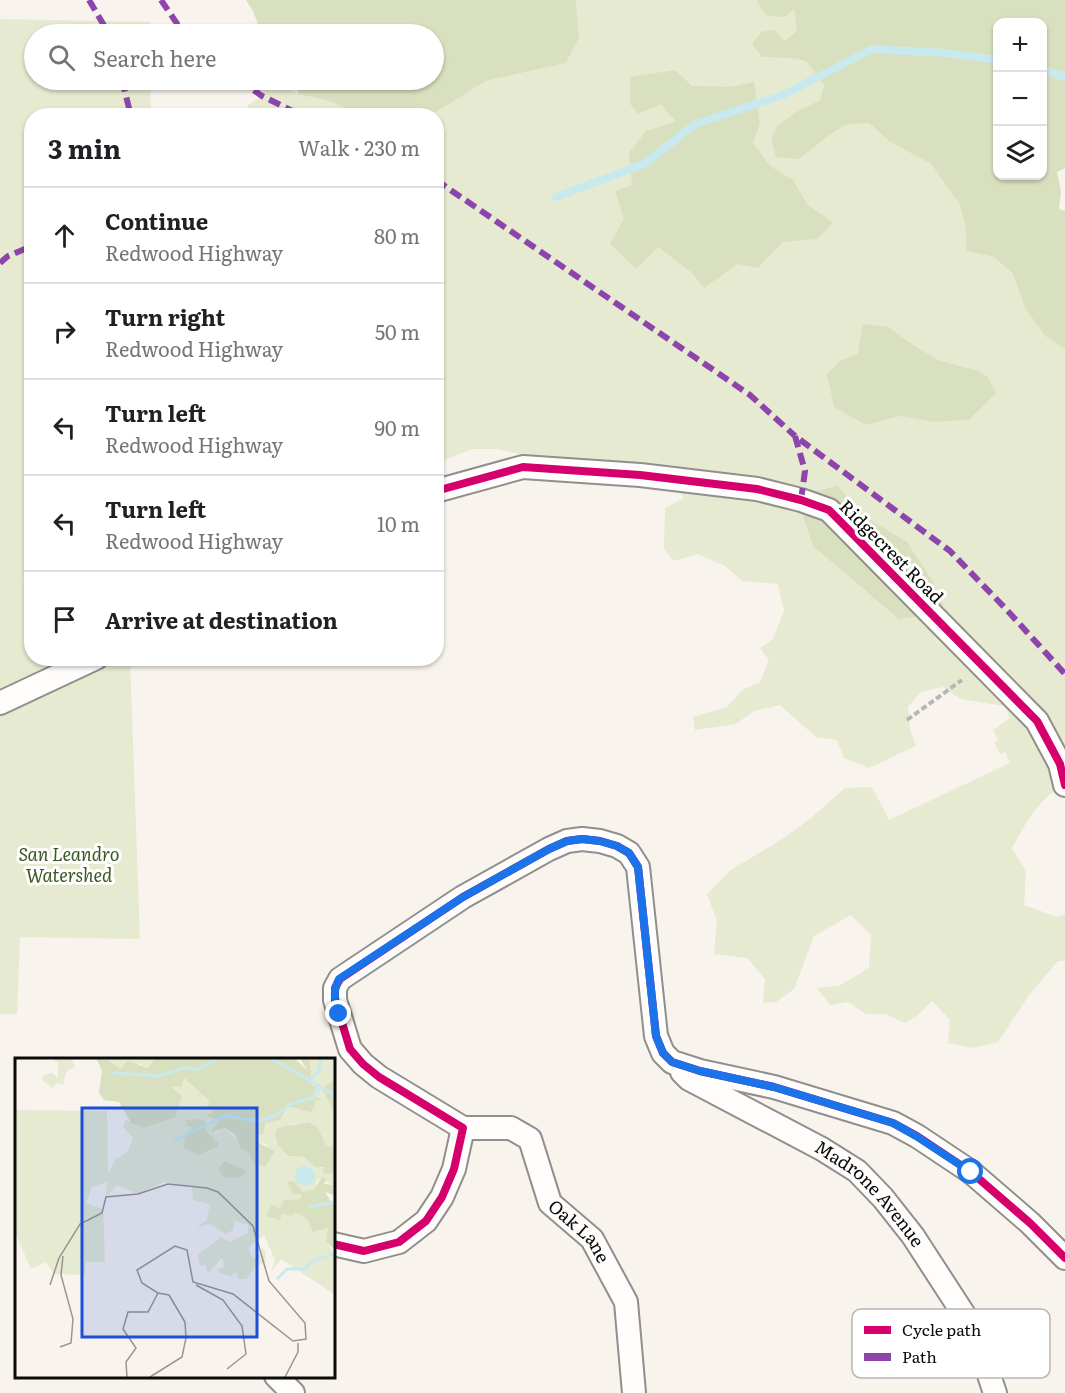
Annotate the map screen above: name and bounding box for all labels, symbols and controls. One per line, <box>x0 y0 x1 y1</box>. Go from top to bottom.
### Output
map controls <box>993 18 1047 180</box>
button: + <box>993 18 1047 72</box>
search box <box>24 24 444 90</box>
icon: search <box>45 41 78 74</box>
text: Search here <box>93 41 216 74</box>
button: − <box>993 72 1047 126</box>
button: layers <box>993 126 1047 180</box>
text: 3 min <box>48 128 121 167</box>
text: Walk · 230 m <box>298 132 420 162</box>
text: Continue <box>105 204 208 237</box>
icon: ahead <box>48 219 81 252</box>
text: 80 m <box>374 220 420 250</box>
text: Redwood Highway <box>105 237 283 267</box>
text: Turn right <box>105 300 225 333</box>
icon: right <box>48 315 81 348</box>
text: 50 m <box>375 316 420 346</box>
text: Redwood Highway <box>105 333 283 363</box>
text: Turn left <box>105 396 206 429</box>
icon: left <box>48 411 81 444</box>
text: 90 m <box>375 412 420 442</box>
text: Redwood Highway <box>105 429 283 459</box>
text: Turn left <box>105 492 206 525</box>
street label: Ridgecrest Road <box>834 493 950 609</box>
icon: left <box>48 507 81 540</box>
text: 10 m <box>377 508 420 538</box>
text: Redwood Highway <box>105 525 283 555</box>
icon: arrive <box>48 603 81 636</box>
text: Arrive at destination <box>105 603 338 636</box>
park label: San Leandro Watershed <box>19 840 119 888</box>
route end <box>325 1000 351 1026</box>
inset map <box>15 1058 334 1378</box>
street label: Madrone Avenue <box>810 1133 932 1252</box>
route start <box>957 1158 983 1184</box>
street label: Oak Lane <box>543 1192 617 1267</box>
legend <box>852 1309 1050 1378</box>
text: Cycle path <box>902 1317 982 1341</box>
text: Path <box>902 1344 937 1368</box>

